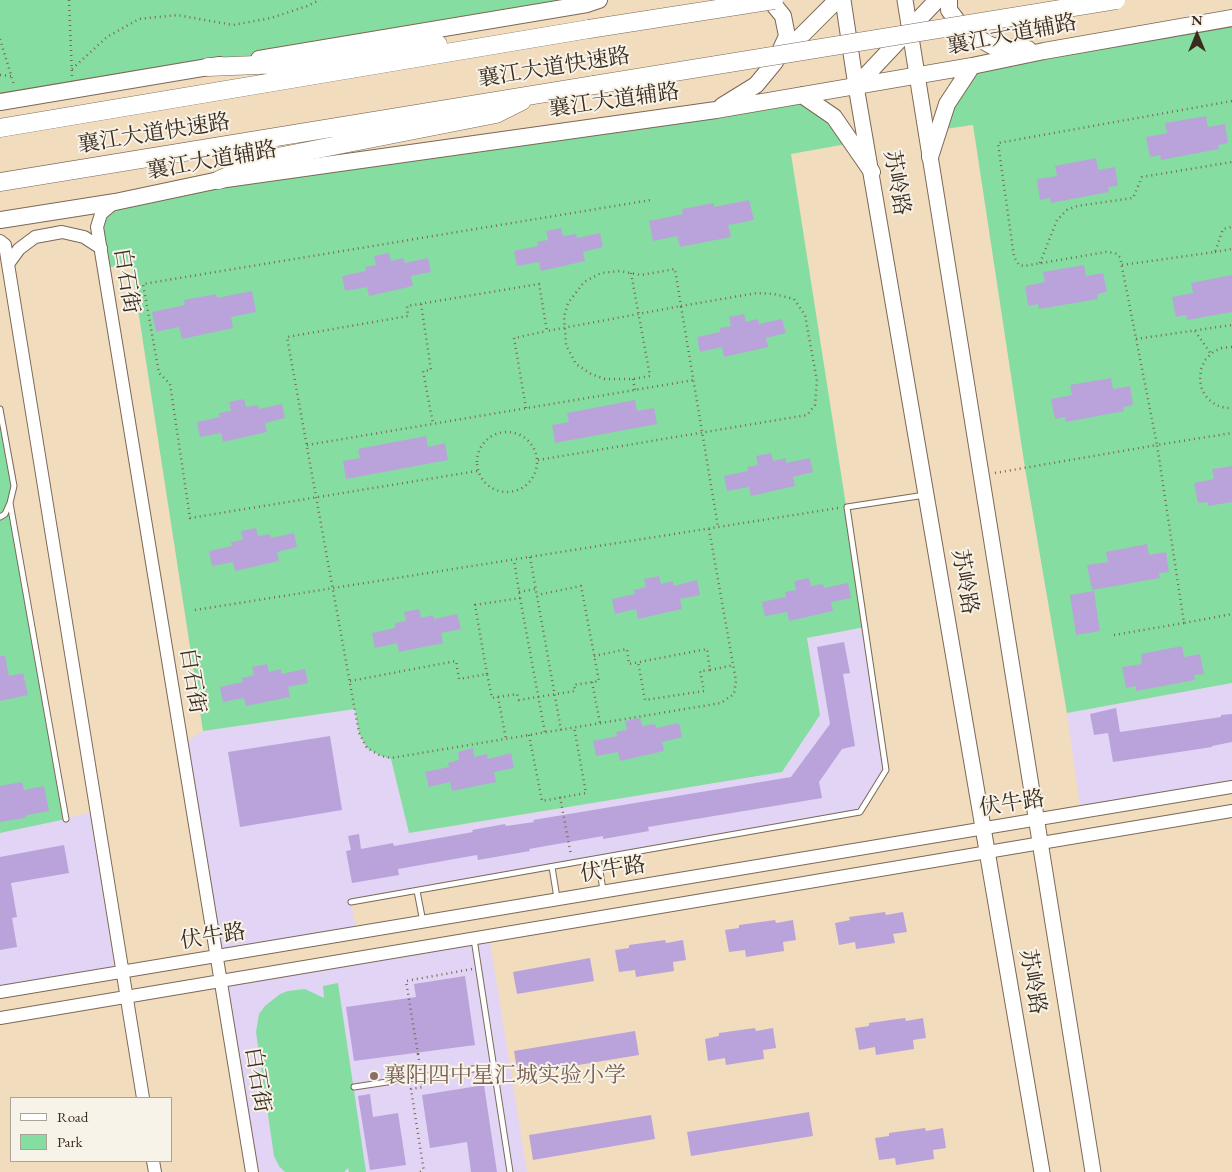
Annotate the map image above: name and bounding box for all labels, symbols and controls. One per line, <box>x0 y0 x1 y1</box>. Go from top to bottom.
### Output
street label: 襄江大道辅路 <box>945 9 1079 61</box>
north arrow <box>1172 10 1222 60</box>
text: N <box>1191 11 1203 29</box>
street label: 襄江大道快速路 <box>476 43 632 93</box>
street label: 襄江大道辅路 <box>547 79 681 123</box>
street label: 襄江大道快速路 <box>76 109 232 159</box>
street label: 襄江大道辅路 <box>145 137 279 185</box>
street label: 苏岭路 <box>877 148 915 218</box>
street label: 白石街 <box>108 246 144 316</box>
street label: 苏岭路 <box>945 547 983 617</box>
street label: 白石街 <box>174 646 210 716</box>
street label: 伏牛路 <box>977 786 1047 822</box>
street label: 伏牛路 <box>578 852 648 888</box>
street label: 伏牛路 <box>178 919 248 955</box>
street label: 苏岭路 <box>1013 947 1051 1017</box>
street label: 白石街 <box>239 1045 275 1115</box>
place label: 襄阳四中星汇城实验小学 <box>384 1063 626 1089</box>
marker: 襄阳四中星汇城实验小学 <box>368 1070 380 1082</box>
legend <box>10 1097 172 1162</box>
text: Road <box>57 1107 88 1126</box>
text: Park <box>57 1132 83 1151</box>

